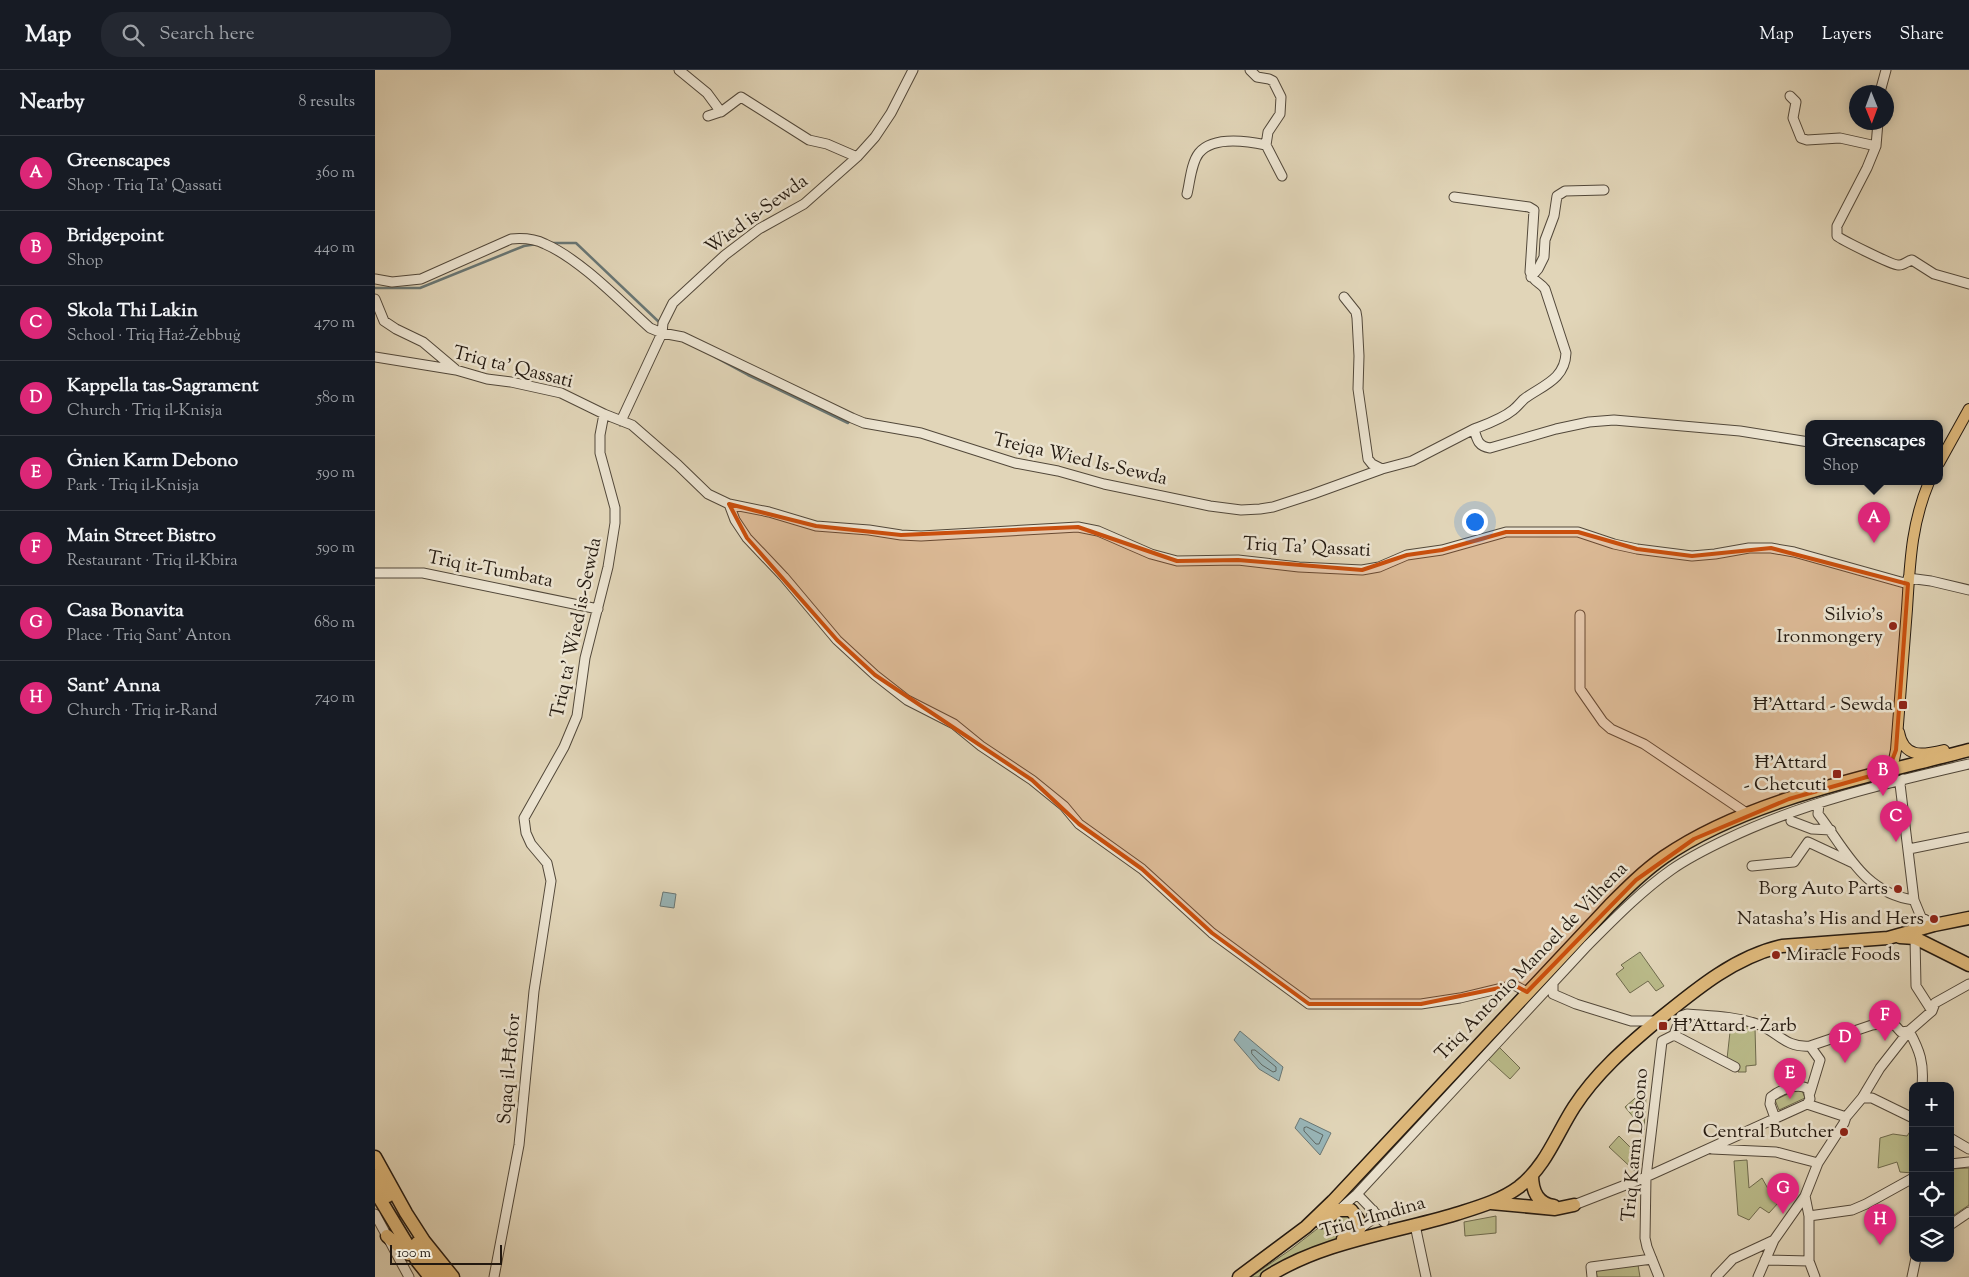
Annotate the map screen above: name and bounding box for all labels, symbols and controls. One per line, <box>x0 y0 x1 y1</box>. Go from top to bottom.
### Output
search box <box>101 12 451 57</box>
text: Map <box>25 18 71 52</box>
icon: search <box>119 21 147 49</box>
text: Search here <box>159 21 255 48</box>
text: Map <box>1759 22 1794 48</box>
text: Layers <box>1822 22 1872 48</box>
text: Share <box>1900 22 1944 48</box>
north arrow <box>1849 85 1894 130</box>
text: Nearby <box>20 88 85 118</box>
text: 8 results <box>299 91 355 114</box>
text: Greenscapes <box>67 148 170 175</box>
text: A <box>30 162 43 185</box>
text: 360 m <box>316 162 355 185</box>
street label: Wied is-Sewda <box>700 168 814 262</box>
text: Shop · Triq Ta' Qassati <box>67 175 222 198</box>
text: Bridgepoint <box>67 223 164 250</box>
text: B <box>31 237 41 260</box>
text: 440 m <box>314 237 355 260</box>
text: Shop <box>67 250 103 273</box>
text: Skola Thi Lakin <box>67 298 198 325</box>
text: C <box>30 312 42 335</box>
text: 470 m <box>314 312 355 335</box>
text: School · Triq Ħaż-Żebbuġ <box>67 325 241 348</box>
street label: Triq ta' Qassati <box>450 340 576 396</box>
text: Kappella tas-Sagrament <box>67 373 258 400</box>
text: D <box>30 387 42 410</box>
text: 580 m <box>316 387 355 410</box>
text: Church · Triq il-Knisja <box>67 400 222 423</box>
popup <box>1805 420 1943 485</box>
street label: Trejqa Wied Is-Sewda <box>990 427 1170 493</box>
text: Greenscapes <box>1822 428 1926 455</box>
text: Ġnien Karm Debono <box>67 448 238 475</box>
text: Shop <box>1822 455 1859 478</box>
text: E <box>31 462 41 485</box>
text: 590 m <box>317 462 355 485</box>
text: Park · Triq il-Knisja <box>67 475 199 498</box>
pin: A <box>1858 502 1890 543</box>
your location <box>1462 509 1488 535</box>
text: Main Street Bistro <box>67 523 216 550</box>
street label: Triq Ta' Qassati <box>1242 531 1372 565</box>
street label: Triq ta' Wied is-Sewda <box>545 535 609 721</box>
text: F <box>32 537 40 560</box>
text: 590 m <box>317 537 355 560</box>
street label: Triq it-Tumbata <box>425 545 556 595</box>
text: Restaurant · Triq il-Kbira <box>67 550 238 573</box>
text: Casa Bonavita <box>67 598 184 625</box>
place label: Silvio's Ironmongery <box>1776 602 1884 651</box>
text: G <box>29 612 43 635</box>
text: 680 m <box>314 612 355 635</box>
marker: Silvio's Ironmongery <box>1887 620 1899 632</box>
text: Place · Triq Sant' Anton <box>67 625 231 648</box>
text: Sant' Anna <box>67 673 160 700</box>
text: H <box>30 687 42 710</box>
text: 740 m <box>315 687 355 710</box>
place label: Ħ'Attard - Sewda <box>1753 692 1893 719</box>
marker: Ħ'Attard - Sewda <box>1897 699 1909 711</box>
text: Church · Triq ir-Rand <box>67 700 218 723</box>
place label: Ħ'Attard - Chetcuti <box>1744 750 1827 799</box>
pin: B <box>1867 755 1899 796</box>
marker: Ħ'Attard - Chetcuti <box>1831 768 1843 780</box>
pin: C <box>1880 801 1912 842</box>
street label: Triq Antonio Manoel de Vilhena <box>1430 856 1635 1067</box>
place label: Borg Auto Parts <box>1758 876 1888 903</box>
marker: Borg Auto Parts <box>1892 883 1904 895</box>
place label: Natasha's His and Hers <box>1737 906 1924 933</box>
marker: Natasha's His and Hers <box>1928 913 1940 925</box>
place label: Miracle Foods <box>1786 942 1900 969</box>
marker: Miracle Foods <box>1770 949 1782 961</box>
pin: F <box>1869 1000 1901 1041</box>
street label: Sqaq il-Ħofor <box>492 1012 528 1126</box>
place label: Ħ'Attard - Żarb <box>1673 1013 1797 1040</box>
marker: Ħ'Attard - Żarb <box>1657 1020 1669 1032</box>
pin: D <box>1829 1022 1861 1063</box>
pin: E <box>1774 1058 1806 1099</box>
street label: Triq Karm Debono <box>1616 1067 1656 1223</box>
map controls <box>1909 1082 1954 1262</box>
button: + <box>1909 1082 1954 1127</box>
place label: Central Butcher <box>1703 1119 1834 1146</box>
marker: Central Butcher <box>1838 1126 1850 1138</box>
button: − <box>1909 1127 1954 1172</box>
button: locate <box>1909 1172 1954 1217</box>
pin: G <box>1767 1173 1799 1214</box>
street label: Triq l-Imdina <box>1317 1190 1429 1246</box>
pin: H <box>1864 1204 1896 1245</box>
button: layers <box>1909 1217 1954 1262</box>
scale bar <box>390 1242 503 1265</box>
text: 100 m <box>397 1244 431 1264</box>

